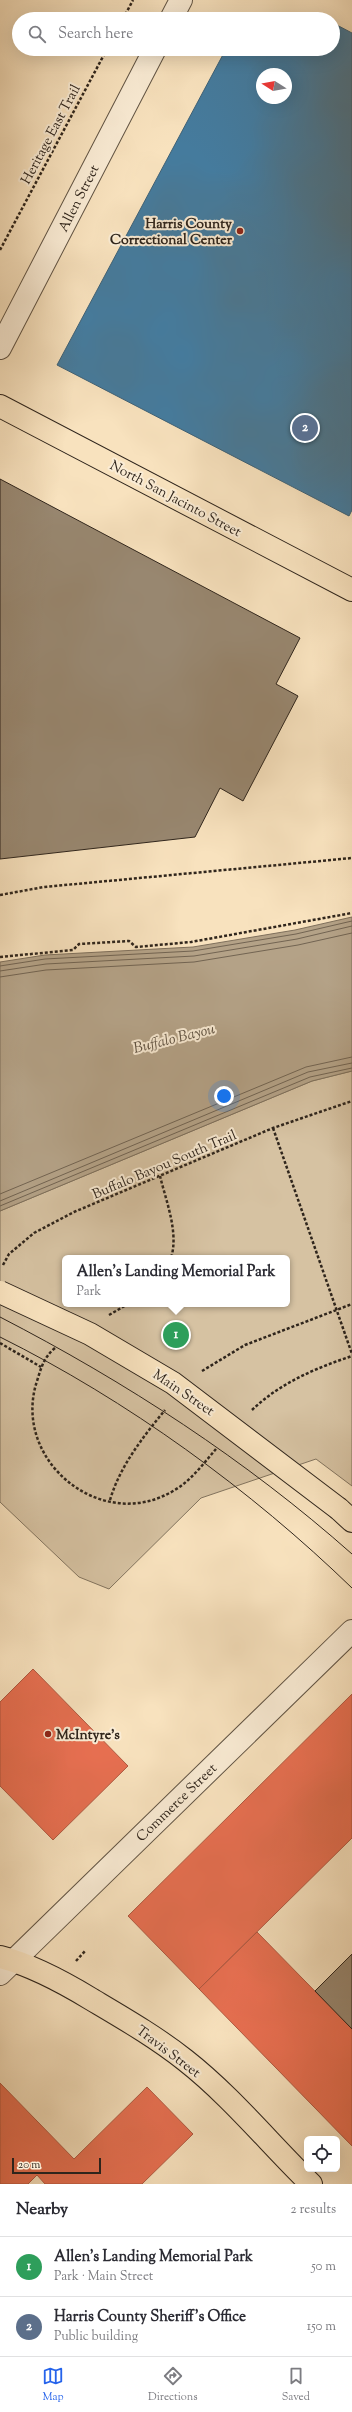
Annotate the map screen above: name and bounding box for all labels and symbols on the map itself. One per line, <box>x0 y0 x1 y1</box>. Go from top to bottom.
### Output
north arrow <box>256 68 292 104</box>
street label: Heritage East Trail <box>17 81 87 188</box>
street label: Allen Street <box>54 162 105 236</box>
place label: Harris County Correctional Center <box>110 215 233 251</box>
marker: Harris County Correctional Center <box>235 226 245 236</box>
pin: 2 <box>292 413 318 443</box>
street label: North San Jacinto Street <box>106 457 245 543</box>
water label: Buffalo Bayou <box>131 1019 217 1060</box>
your location <box>214 1086 234 1106</box>
street label: Buffalo Bayou South Trail <box>90 1126 240 1205</box>
pin: 1 <box>163 1320 189 1350</box>
street label: Main Street <box>148 1366 218 1422</box>
place label: McIntyre's <box>56 1726 120 1746</box>
marker: McIntyre's <box>43 1729 53 1739</box>
street label: Commerce Street <box>133 1760 222 1847</box>
street label: Travis Street <box>131 2022 204 2084</box>
scale bar <box>12 2156 101 2175</box>

